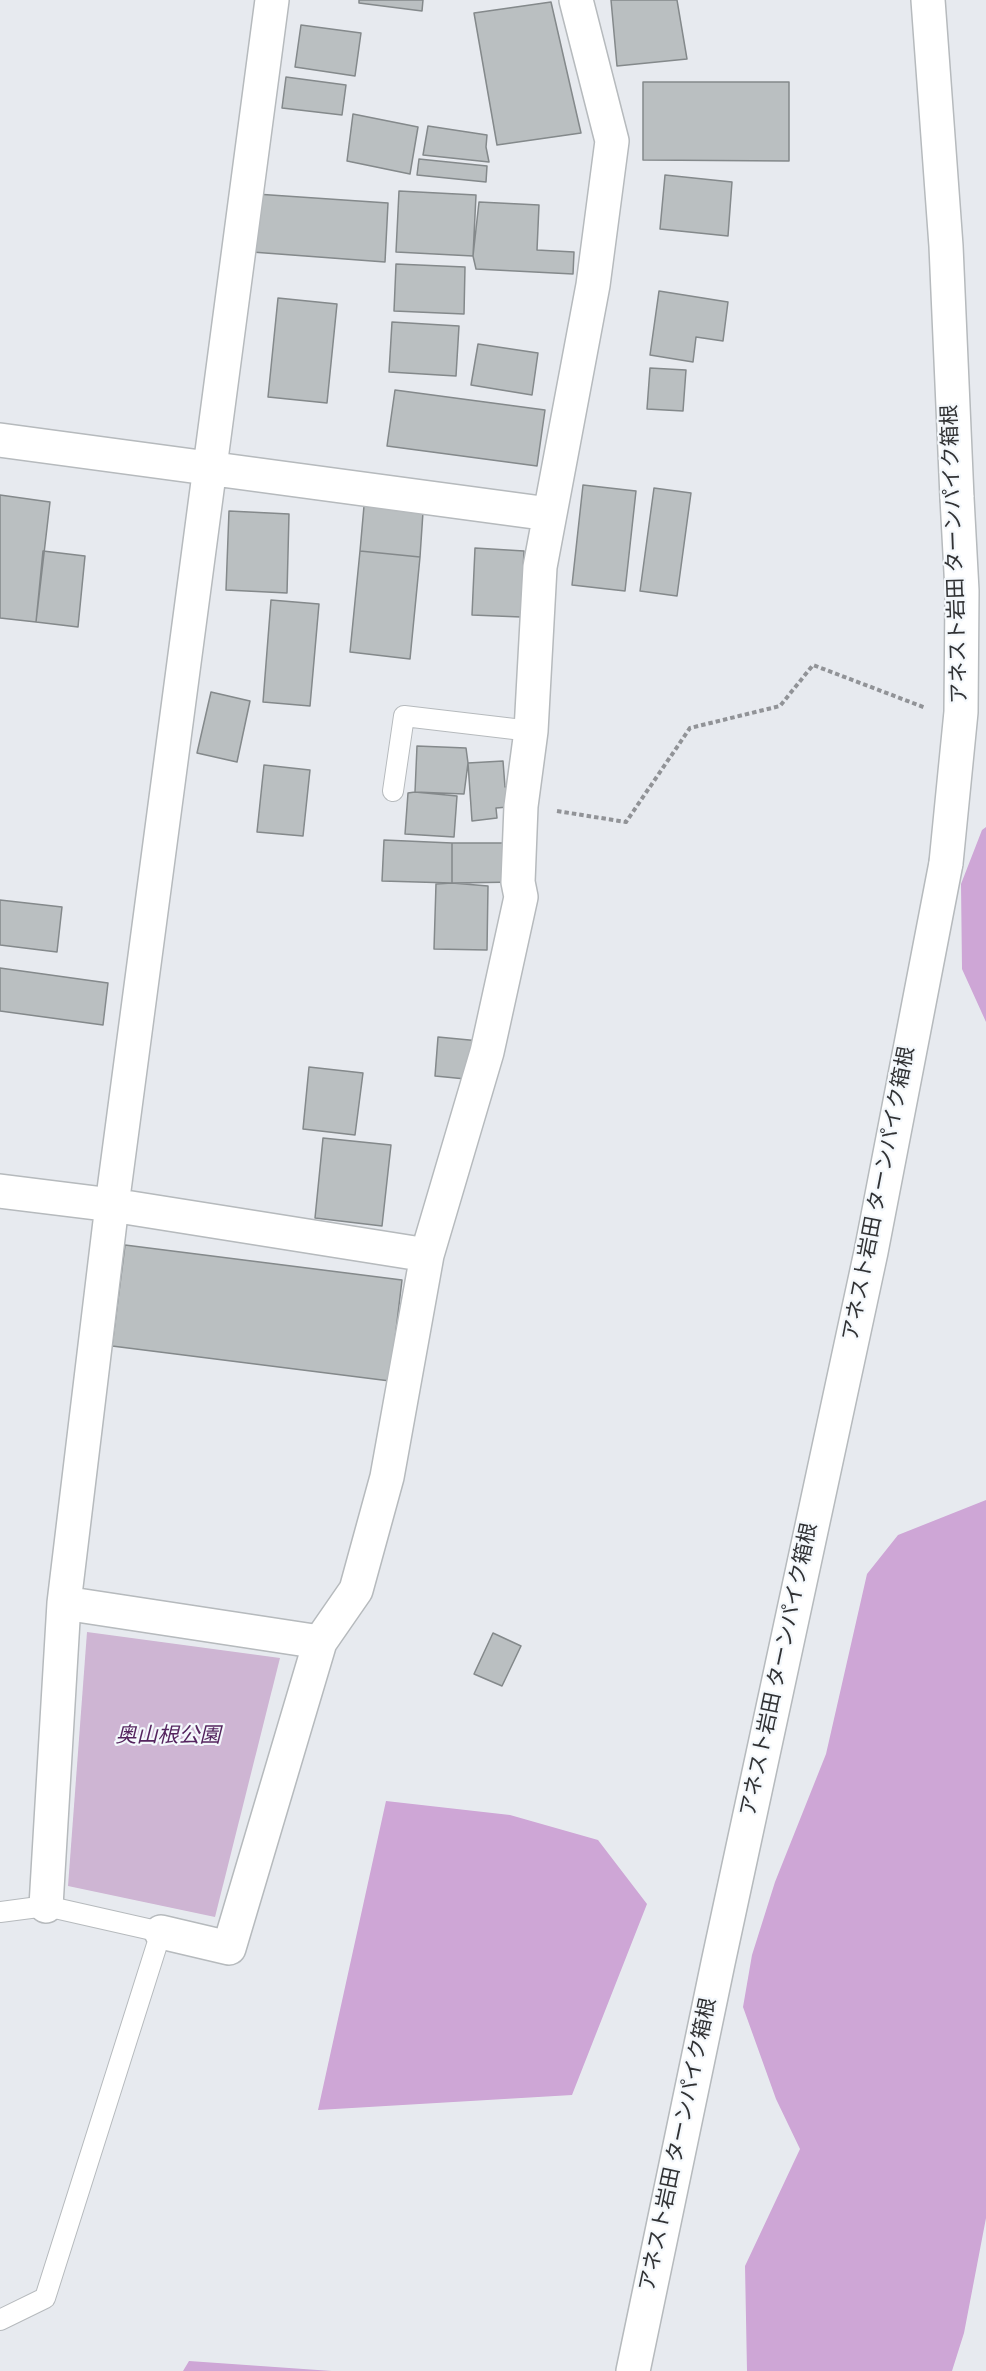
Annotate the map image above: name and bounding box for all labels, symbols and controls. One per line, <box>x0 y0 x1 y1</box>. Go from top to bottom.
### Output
street label: アネスト岩田 ターンパイク箱根 <box>939 404 975 704</box>
street label: アネスト岩田 ターンパイク箱根 <box>840 1045 922 1343</box>
street label: アネスト岩田 ターンパイク箱根 <box>738 1521 824 1819</box>
park label: 奥山根公園 <box>116 1725 220 1751</box>
street label: アネスト岩田 ターンパイク箱根 <box>637 1996 723 2294</box>

